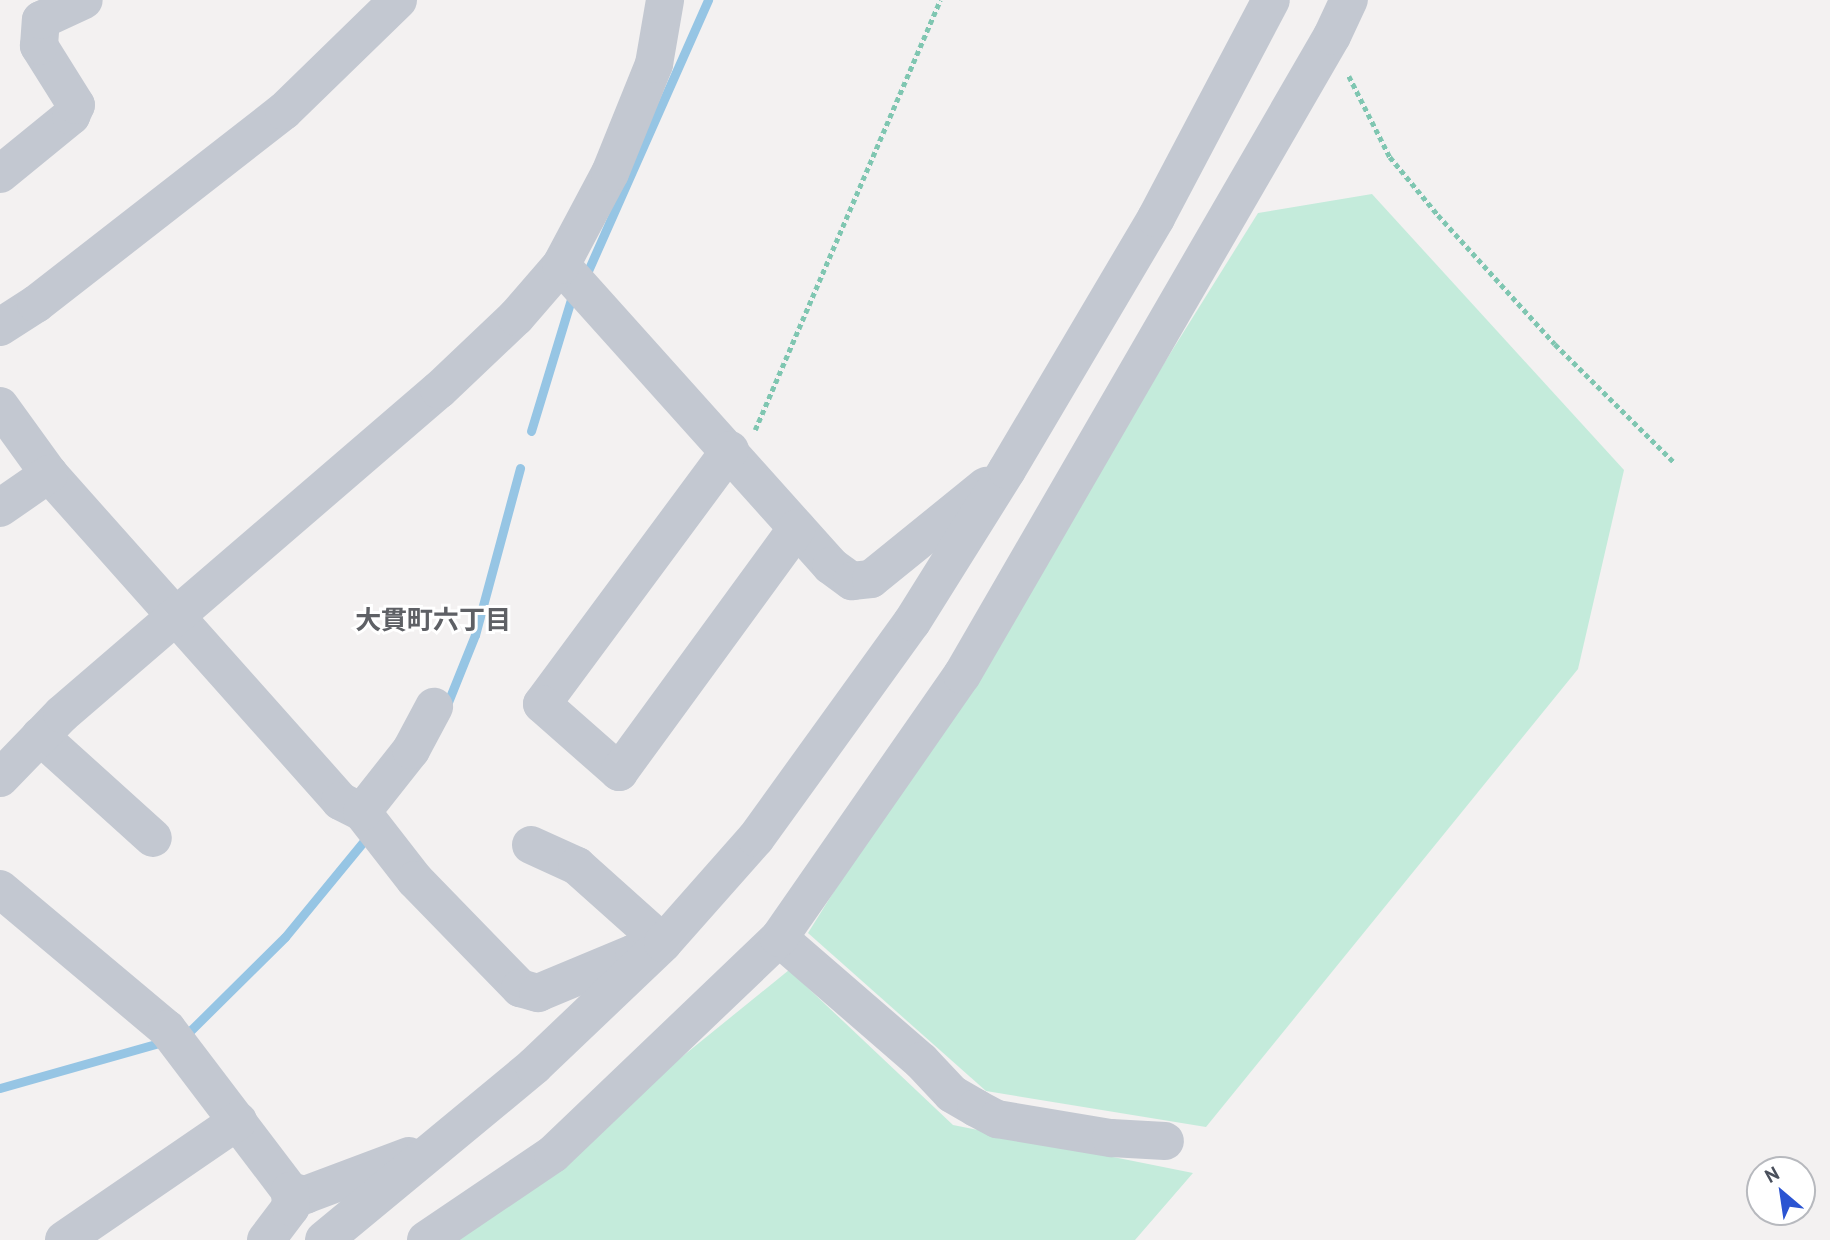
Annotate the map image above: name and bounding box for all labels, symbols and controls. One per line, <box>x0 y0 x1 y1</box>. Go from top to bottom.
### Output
district label: 大貫町六丁目 <box>355 604 511 636</box>
north arrow <box>1746 1156 1816 1226</box>
text: N <box>1761 1161 1783 1188</box>

